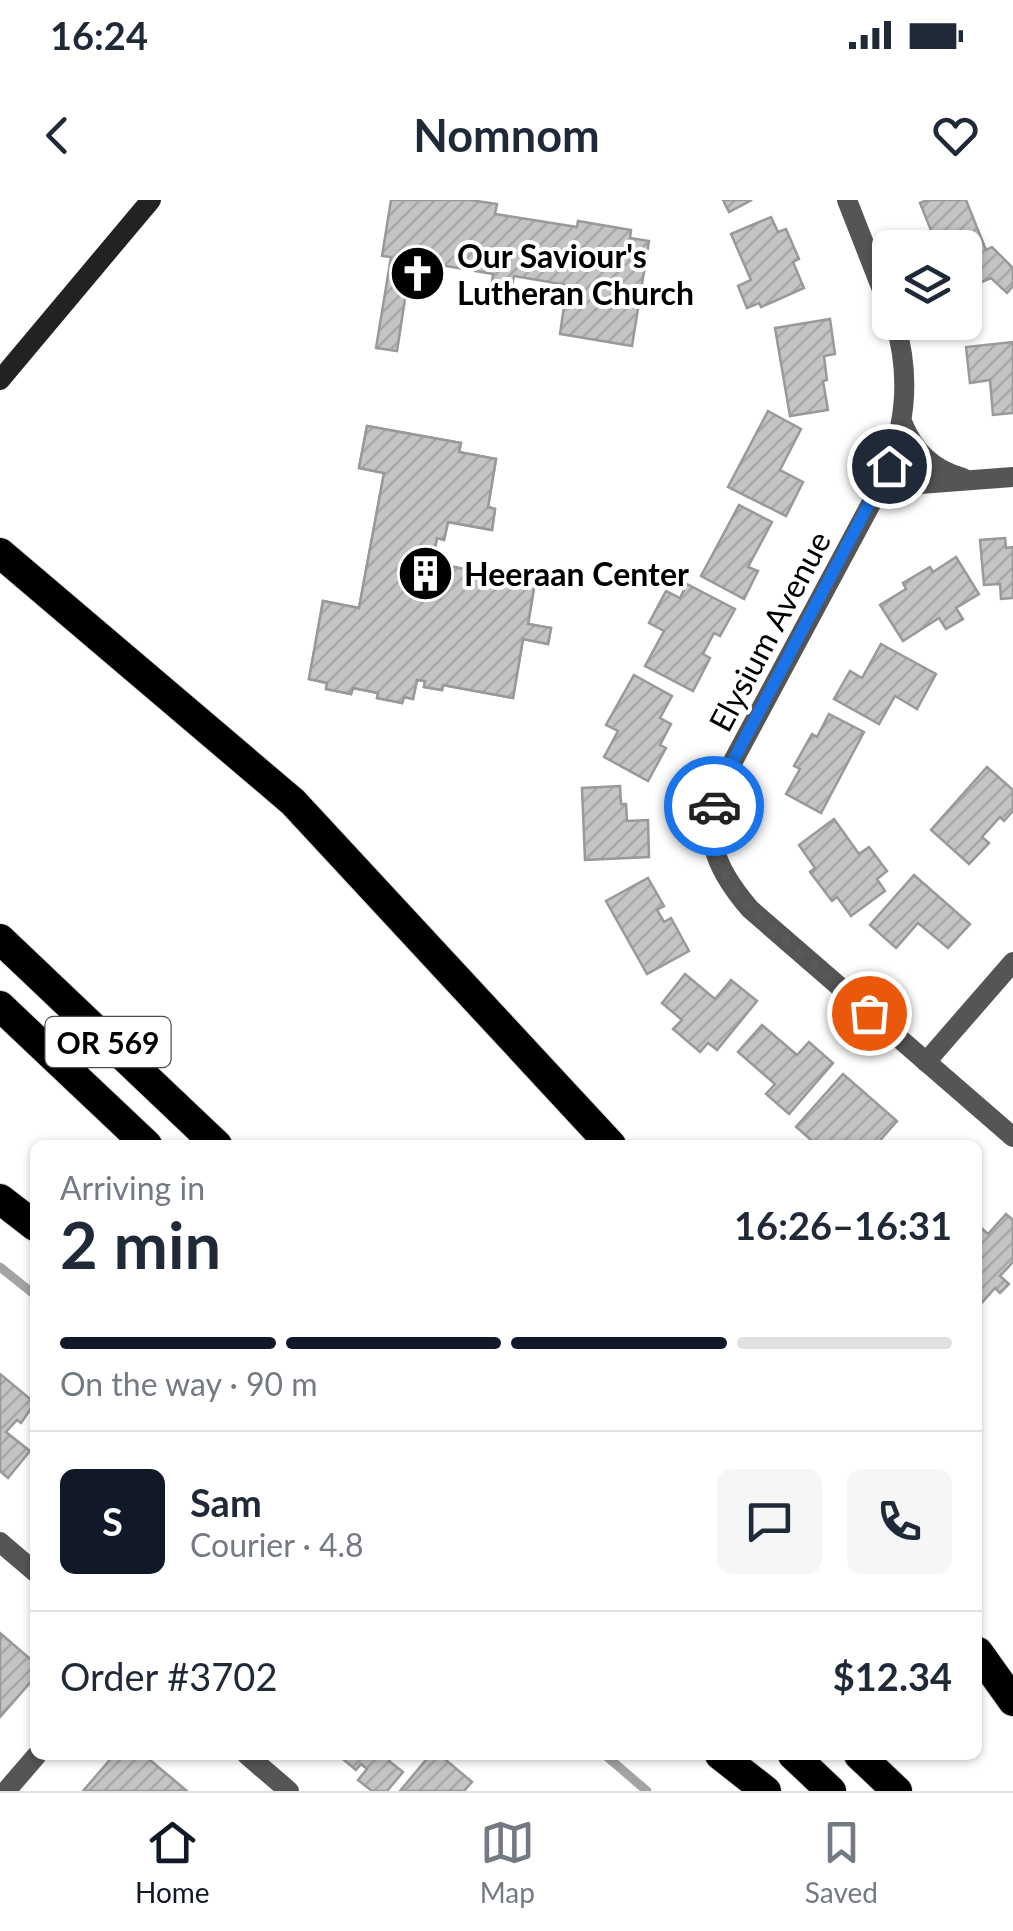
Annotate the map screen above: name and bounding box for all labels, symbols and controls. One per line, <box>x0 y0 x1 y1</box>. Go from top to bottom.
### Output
text: 16:24 <box>50 12 148 58</box>
icon: back <box>30 108 85 163</box>
text: Nomnom <box>413 108 600 162</box>
icon: heart <box>928 108 983 163</box>
map controls <box>872 230 982 340</box>
button: layers <box>872 230 982 340</box>
place label: Our Saviour's Lutheran Church <box>457 236 694 312</box>
church icon: Our Saviour's Lutheran Church <box>388 243 448 303</box>
pin <box>847 424 932 509</box>
icon: home <box>862 439 917 494</box>
street label: Elysium Avenue <box>700 524 838 738</box>
building icon: Heeraan Center <box>395 543 455 603</box>
place label: Heeraan Center <box>464 554 689 593</box>
courier <box>664 756 764 856</box>
icon: car <box>687 779 742 834</box>
pin <box>827 971 912 1056</box>
icon: bag <box>842 986 897 1041</box>
road number: OR 569 <box>46 1017 170 1067</box>
text: Arriving in <box>60 1168 205 1207</box>
text: 16:26–16:31 <box>734 1202 952 1248</box>
text: 2 min <box>60 1205 221 1283</box>
text: On the way · 90 m <box>60 1364 318 1403</box>
button: chat <box>717 1469 822 1574</box>
button: phone <box>847 1469 952 1574</box>
text: Sam <box>190 1479 262 1525</box>
text: S <box>102 1498 123 1544</box>
text: Courier · 4.8 <box>190 1525 364 1564</box>
text: Order #3702 <box>60 1653 277 1699</box>
text: $12.34 <box>833 1653 952 1699</box>
tab: Home <box>135 1815 210 1909</box>
tab: Map <box>480 1815 535 1909</box>
tab: Saved <box>805 1815 878 1909</box>

